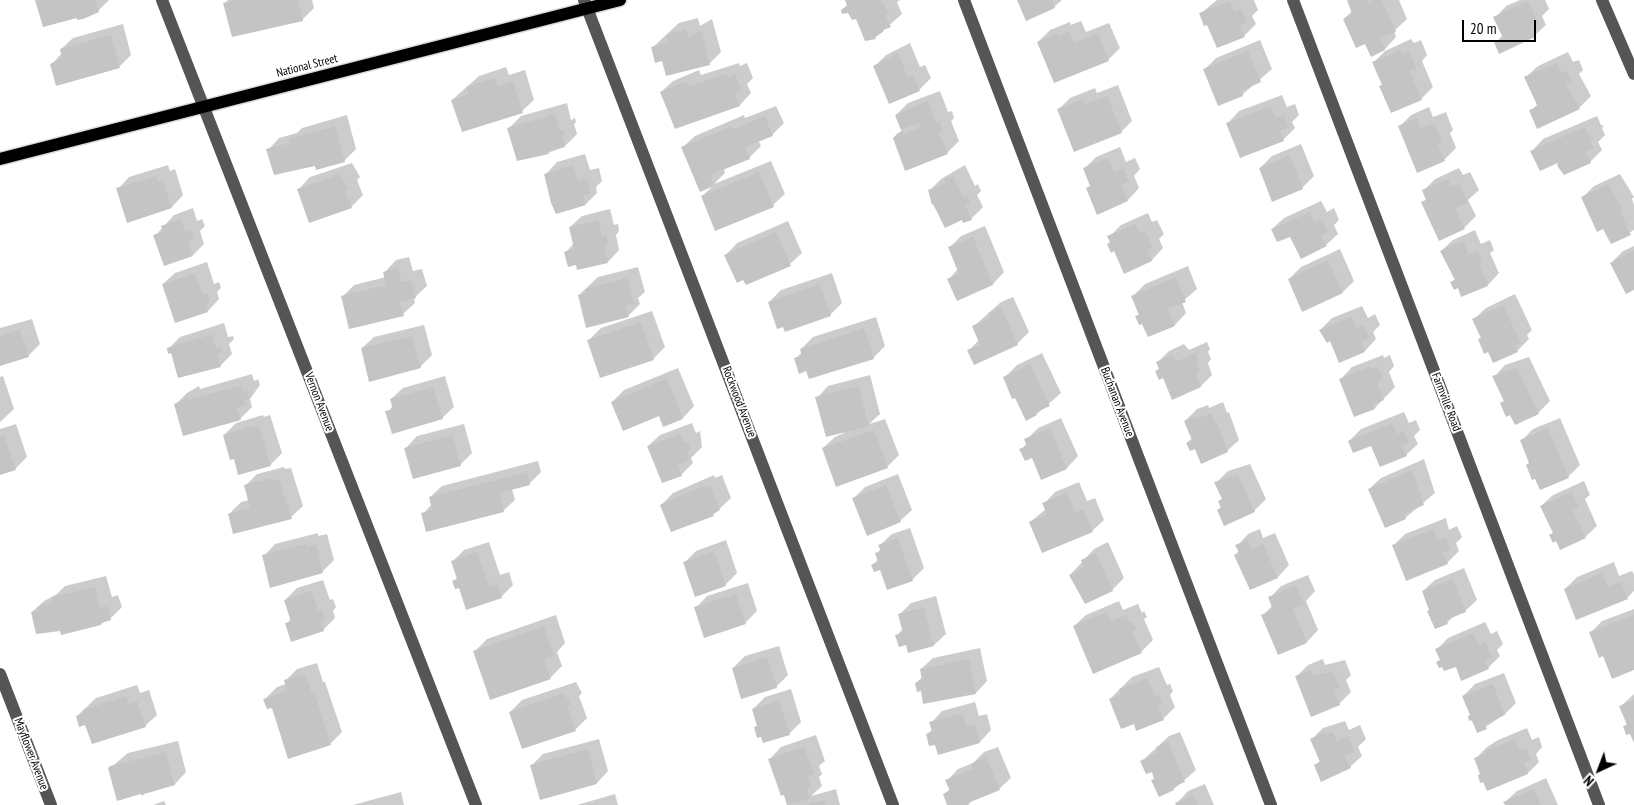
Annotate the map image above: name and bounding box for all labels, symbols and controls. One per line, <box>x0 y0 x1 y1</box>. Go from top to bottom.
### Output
scale bar <box>1464 10 1538 42</box>
text: 20 m <box>1470 19 1496 38</box>
street label: National Street <box>275 51 339 81</box>
street label: Rockwood Avenue <box>719 364 759 440</box>
street label: Buchanan Avenue <box>1097 365 1137 439</box>
street label: Vernon Avenue <box>301 371 337 433</box>
street label: Farmville Road <box>1428 371 1464 433</box>
street label: Mayflower Avenue <box>11 716 51 792</box>
north arrow <box>1574 745 1624 795</box>
text: N <box>1580 772 1598 790</box>

